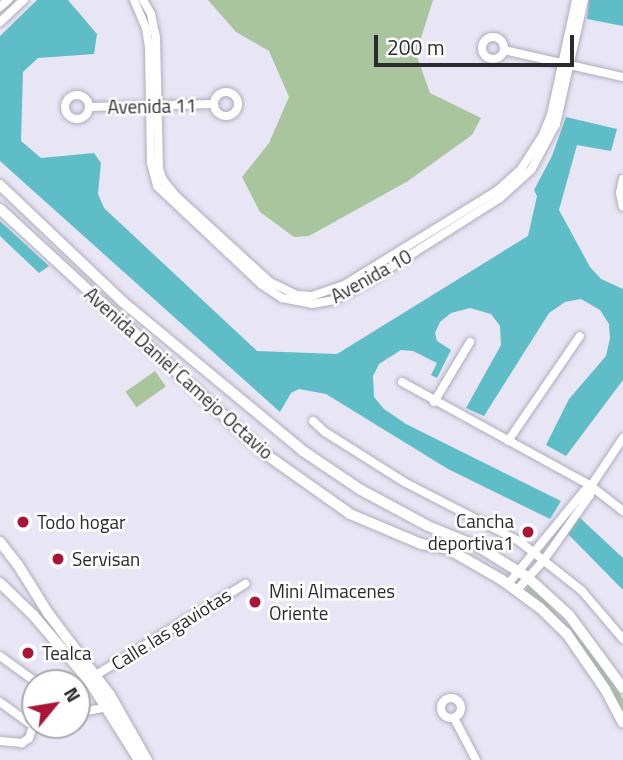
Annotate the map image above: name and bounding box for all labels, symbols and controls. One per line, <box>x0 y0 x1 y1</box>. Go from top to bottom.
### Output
scale bar <box>378 21 578 65</box>
text: 200 m <box>387 31 444 63</box>
street label: Avenida 11 <box>107 94 197 118</box>
street label: Avenida 10 <box>327 244 415 308</box>
street label: Avenida Daniel Camejo Octavio <box>80 282 278 464</box>
place label: Cancha deportiva1 <box>428 510 514 554</box>
place label: Todo hogar <box>37 511 126 533</box>
marker: Todo hogar <box>15 514 31 530</box>
marker: Cancha deportiva1 <box>520 524 536 540</box>
place label: Servisan <box>72 548 140 570</box>
marker: Servisan <box>50 551 66 567</box>
place label: Mini Almacenes Oriente <box>269 580 395 624</box>
street label: Calle las gaviotas <box>107 583 235 675</box>
marker: Mini Almacenes Oriente <box>247 594 263 610</box>
place label: Tealca <box>42 642 92 664</box>
marker: Tealca <box>20 645 36 661</box>
north arrow <box>21 669 91 739</box>
text: N <box>57 681 89 707</box>

